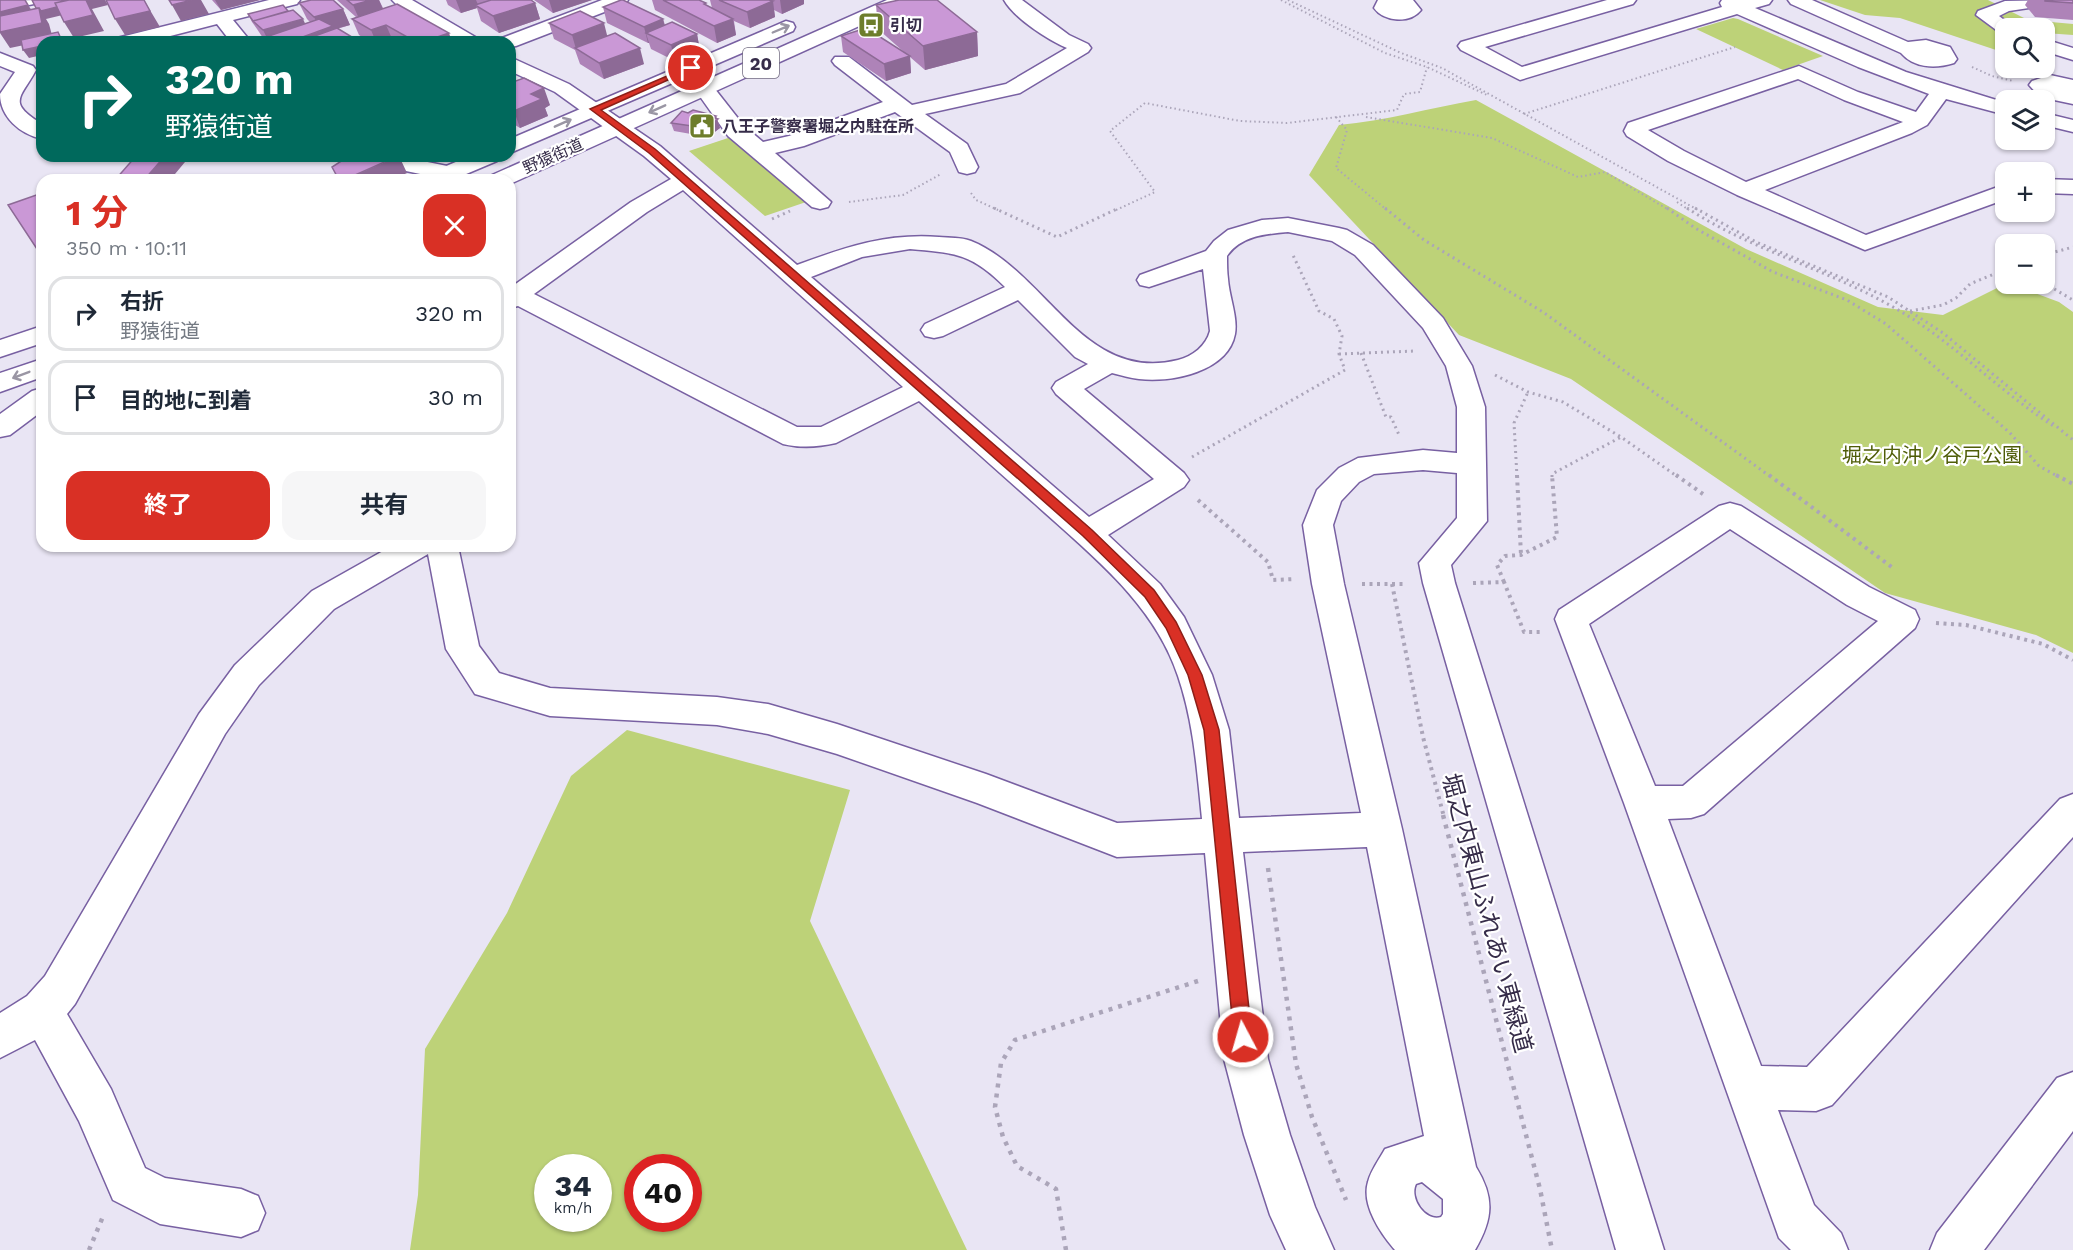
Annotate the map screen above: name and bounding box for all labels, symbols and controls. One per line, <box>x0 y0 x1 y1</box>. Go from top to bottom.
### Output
bus stop icon: 引切 <box>856 10 886 40</box>
place label: 引切 <box>890 16 922 35</box>
map controls <box>1995 18 2055 294</box>
button: search <box>1995 18 2055 78</box>
one-way arrow <box>771 23 790 34</box>
pin <box>665 42 716 93</box>
road number: 20 <box>743 48 779 78</box>
icon: arrive <box>674 51 707 84</box>
text: 320 m <box>165 55 294 104</box>
icon: right <box>66 60 144 138</box>
button: layers <box>1995 90 2055 150</box>
one-way arrow <box>649 104 667 116</box>
text: 野猿街道 <box>165 111 273 143</box>
public building icon: 八王子警察署堀之内駐在所 <box>687 111 717 141</box>
one-way arrow <box>554 117 572 128</box>
place label: 八王子警察署堀之内駐在所 <box>722 117 914 136</box>
street label: 野猿街道 <box>520 134 586 178</box>
button: + <box>1995 162 2055 222</box>
text: 1 分 <box>66 192 128 234</box>
button: close <box>423 194 486 257</box>
button: − <box>1995 234 2055 294</box>
text: 350 m · 10:11 <box>66 236 187 260</box>
text: 右折 <box>120 289 164 314</box>
icon: right <box>69 297 102 330</box>
text: 320 m <box>415 301 483 326</box>
text: 野猿街道 <box>120 319 200 343</box>
one-way arrow <box>12 370 31 381</box>
icon: arrive <box>69 381 102 414</box>
text: 30 m <box>428 385 483 410</box>
text: 目的地に到着 <box>120 388 252 413</box>
park label: 堀之内沖ノ谷戸公園 <box>1842 443 2022 467</box>
button: 終了 <box>66 471 270 540</box>
button: 共有 <box>282 471 486 540</box>
street label: 堀之内東山ふれあい東緑道 <box>1436 770 1538 1056</box>
position arrow <box>1211 1005 1275 1069</box>
speed limit sign: 40 <box>624 1154 702 1232</box>
text: 34 <box>554 1168 592 1203</box>
text: km/h <box>554 1199 592 1217</box>

